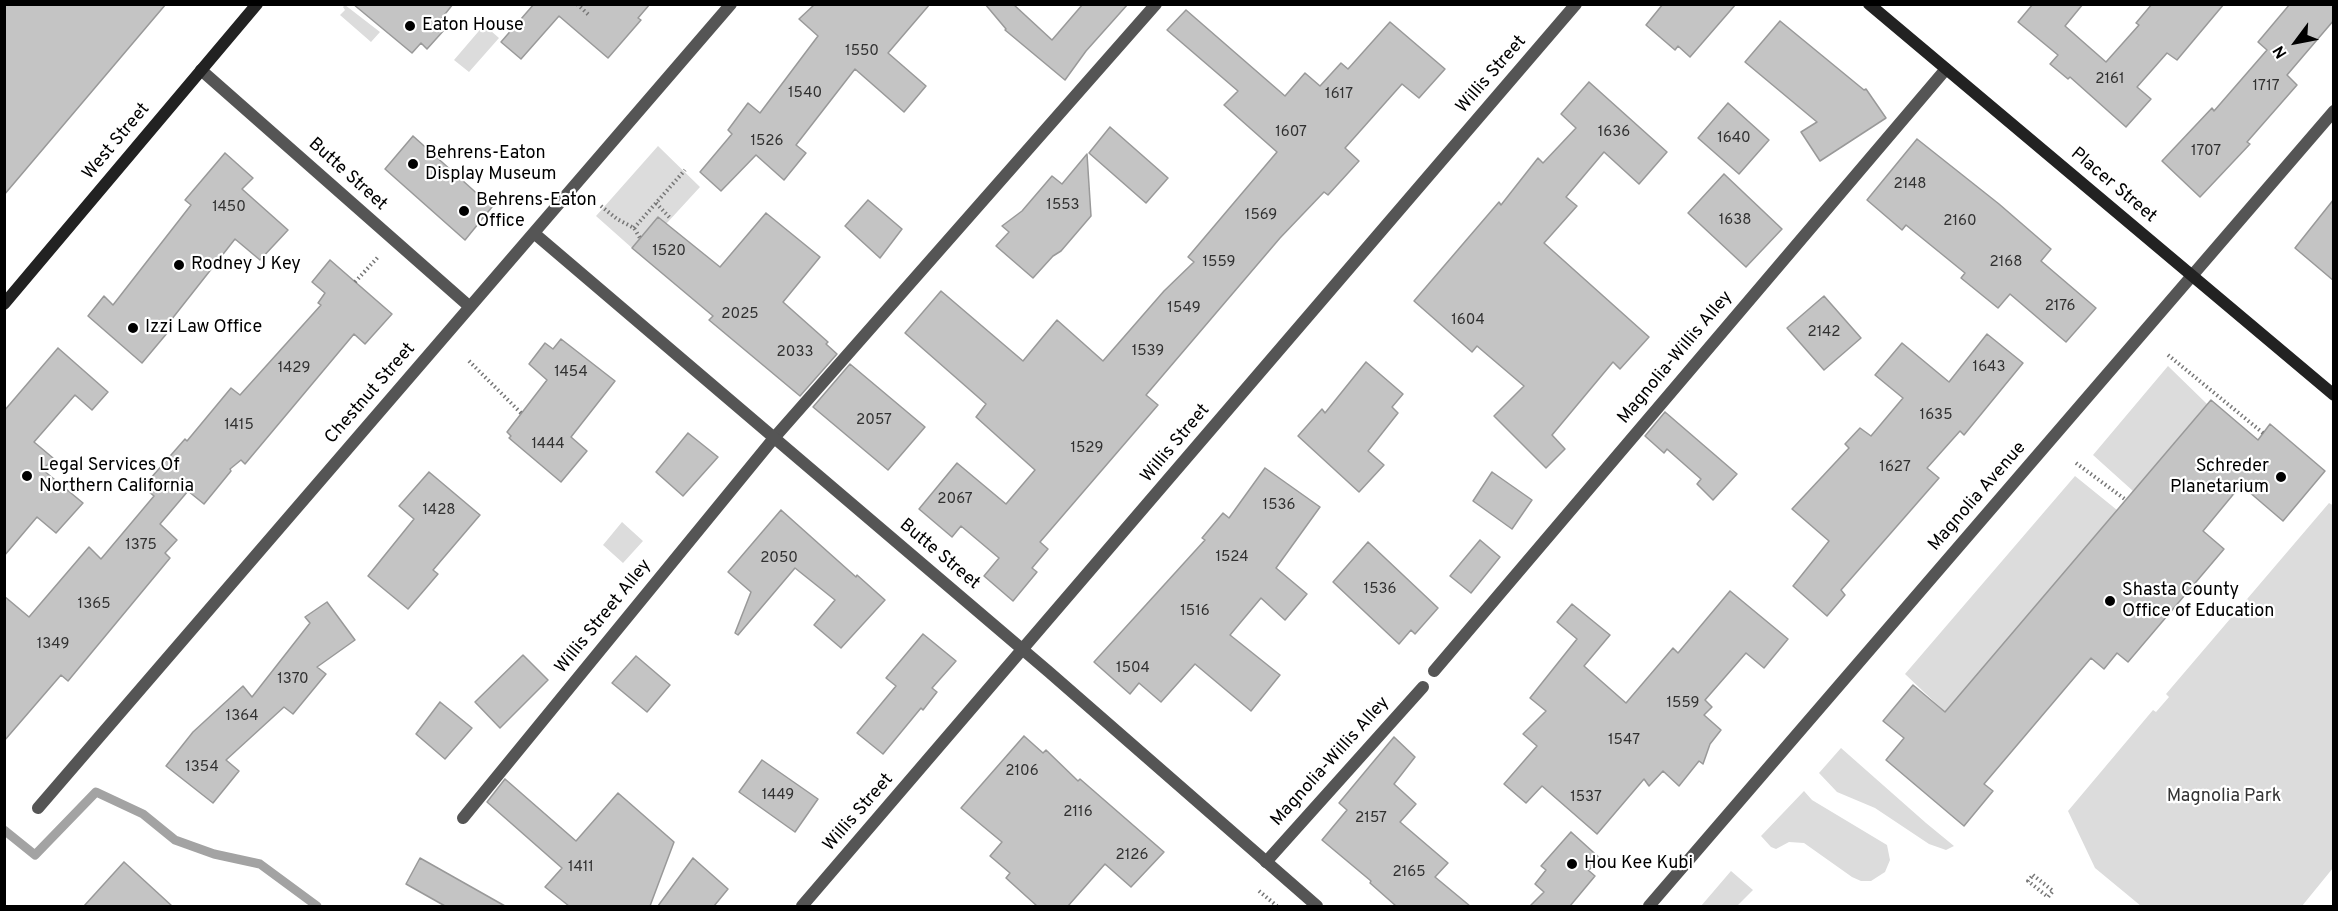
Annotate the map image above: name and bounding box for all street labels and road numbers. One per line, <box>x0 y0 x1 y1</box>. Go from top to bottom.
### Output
street label: Willis Street <box>1452 32 1532 118</box>
street label: West Street <box>79 99 155 185</box>
street label: Butte Street <box>303 134 391 216</box>
street label: Placer Street <box>2066 144 2160 228</box>
street label: Magnolia-Willis Alley <box>1614 287 1738 429</box>
street label: Chestnut Street <box>321 339 421 449</box>
street label: Willis Street <box>1137 400 1215 488</box>
street label: Magnolia Avenue <box>1925 438 2031 556</box>
street label: Butte Street <box>894 515 984 595</box>
street label: Willis Street Alley <box>551 556 657 678</box>
street label: Magnolia-Willis Alley <box>1267 693 1395 831</box>
street label: Willis Street <box>819 770 899 856</box>

